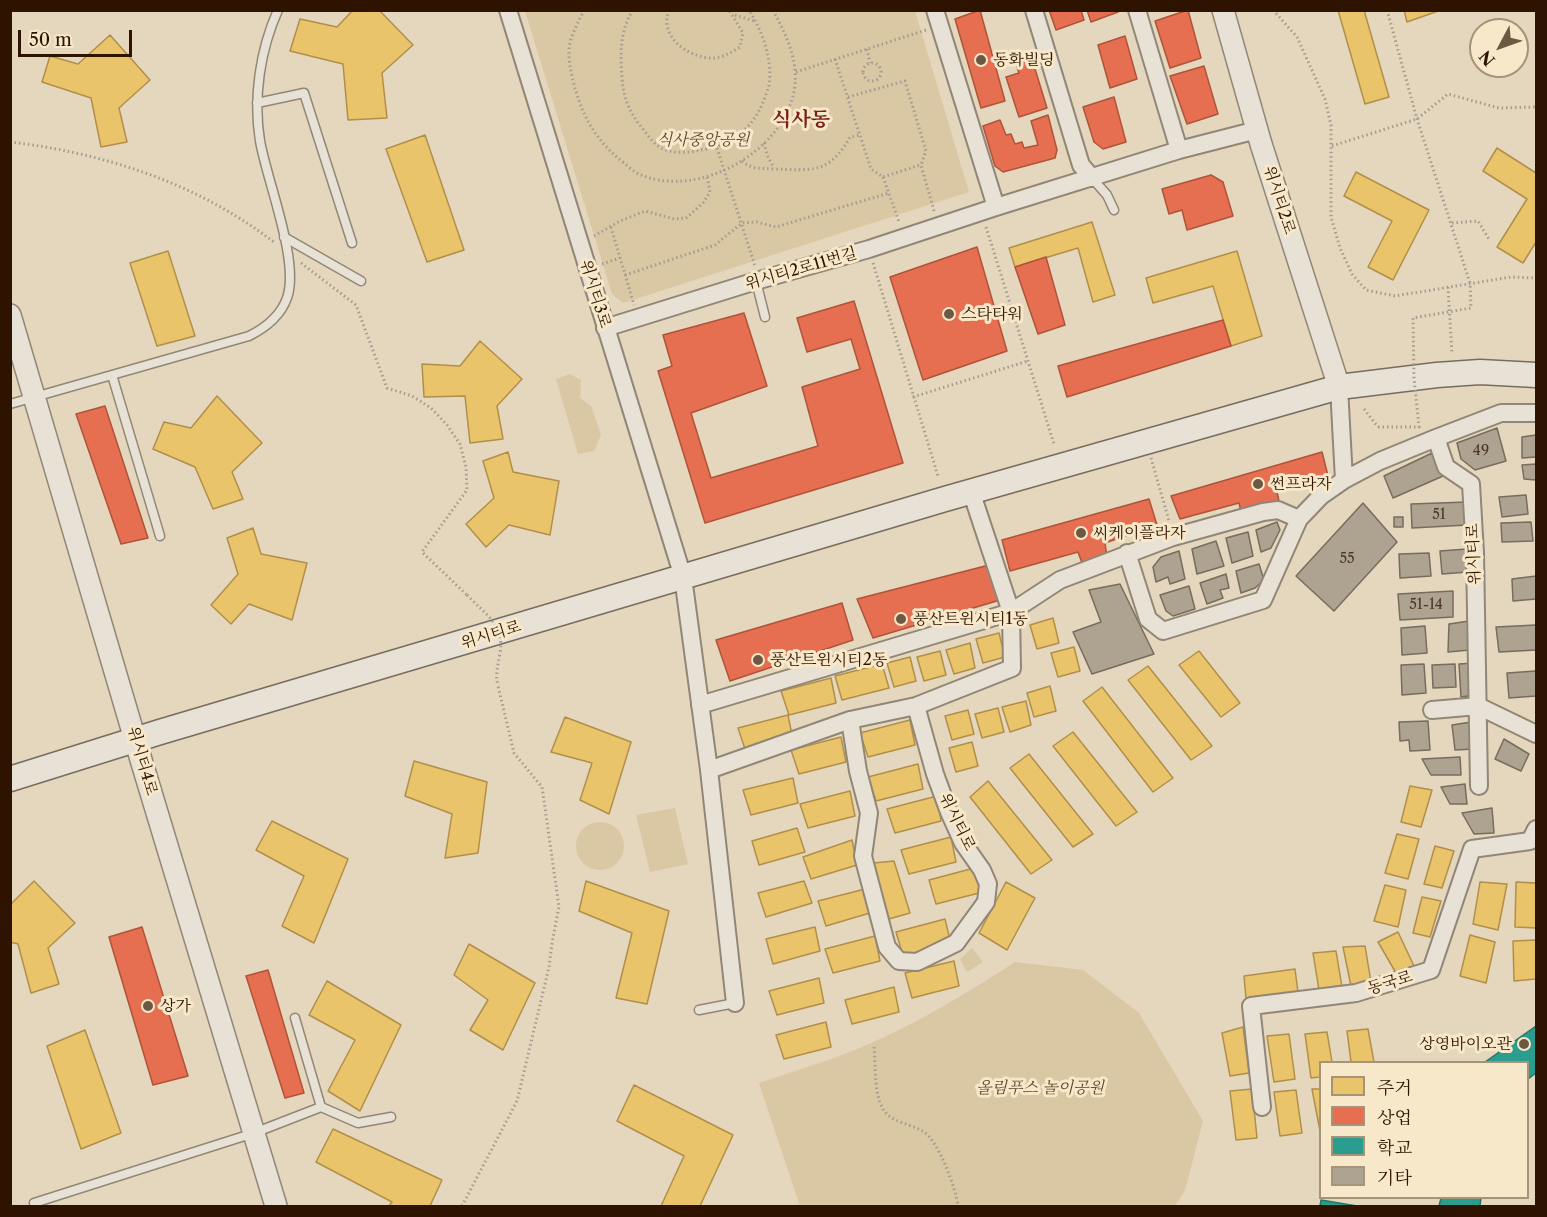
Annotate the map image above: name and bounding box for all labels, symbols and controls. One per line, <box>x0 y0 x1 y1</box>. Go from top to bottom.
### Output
scale bar <box>21 18 135 56</box>
north arrow <box>1469 18 1529 78</box>
text: 50 m <box>29 29 72 51</box>
text: N <box>1475 47 1499 70</box>
place label: 동화빌딩 <box>993 50 1055 70</box>
marker: 동화빌딩 <box>974 53 988 67</box>
district label: 식사동 <box>772 108 830 132</box>
park label: 식사중앙공원 <box>657 130 749 150</box>
street label: 위시티2로 <box>1259 163 1299 237</box>
street label: 위시티2로11번길 <box>743 244 859 294</box>
street label: 위시티3로 <box>575 257 615 331</box>
place label: 스타타워 <box>961 304 1023 324</box>
marker: 스타타워 <box>942 307 956 321</box>
house number: 49 <box>1473 443 1489 459</box>
place label: 썬프라자 <box>1270 474 1332 494</box>
marker: 썬프라자 <box>1251 477 1265 491</box>
house number: 51 <box>1432 507 1446 523</box>
place label: 씨케이플라자 <box>1093 523 1186 543</box>
street label: 위시티로 <box>1463 523 1485 585</box>
marker: 씨케이플라자 <box>1074 526 1088 540</box>
house number: 55 <box>1339 551 1355 567</box>
house number: 51-14 <box>1409 597 1443 613</box>
place label: 풍산트윈시티1동 <box>913 609 1028 629</box>
marker: 풍산트윈시티1동 <box>894 612 908 626</box>
street label: 위시티로 <box>459 617 523 653</box>
place label: 풍산트윈시티2동 <box>770 650 887 670</box>
marker: 풍산트윈시티2동 <box>751 653 765 667</box>
street label: 위시티4로 <box>123 724 161 798</box>
street label: 위시티로 <box>935 790 979 854</box>
street label: 동국로 <box>1365 967 1415 999</box>
place label: 상가 <box>160 996 191 1016</box>
marker: 상가 <box>141 999 155 1013</box>
place label: 상영바이오관 <box>1419 1034 1512 1054</box>
marker: 상영바이오관 <box>1517 1037 1531 1051</box>
legend <box>1319 1061 1529 1199</box>
text: 주거 <box>1377 1077 1412 1099</box>
park label: 올림푸스 놀이공원 <box>976 1078 1104 1098</box>
text: 상업 <box>1377 1107 1412 1129</box>
text: 학교 <box>1377 1137 1412 1159</box>
text: 기타 <box>1377 1167 1412 1189</box>

